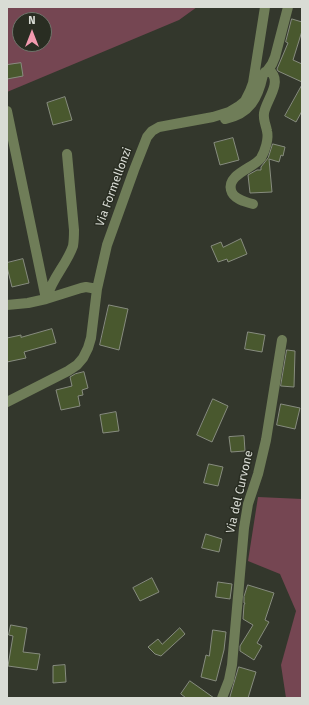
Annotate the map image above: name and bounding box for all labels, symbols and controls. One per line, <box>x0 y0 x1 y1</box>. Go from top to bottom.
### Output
north arrow <box>12 12 52 52</box>
text: N <box>28 14 36 27</box>
street label: Via Formellonzi <box>93 145 135 229</box>
street label: Via del Curvone <box>223 449 257 535</box>

